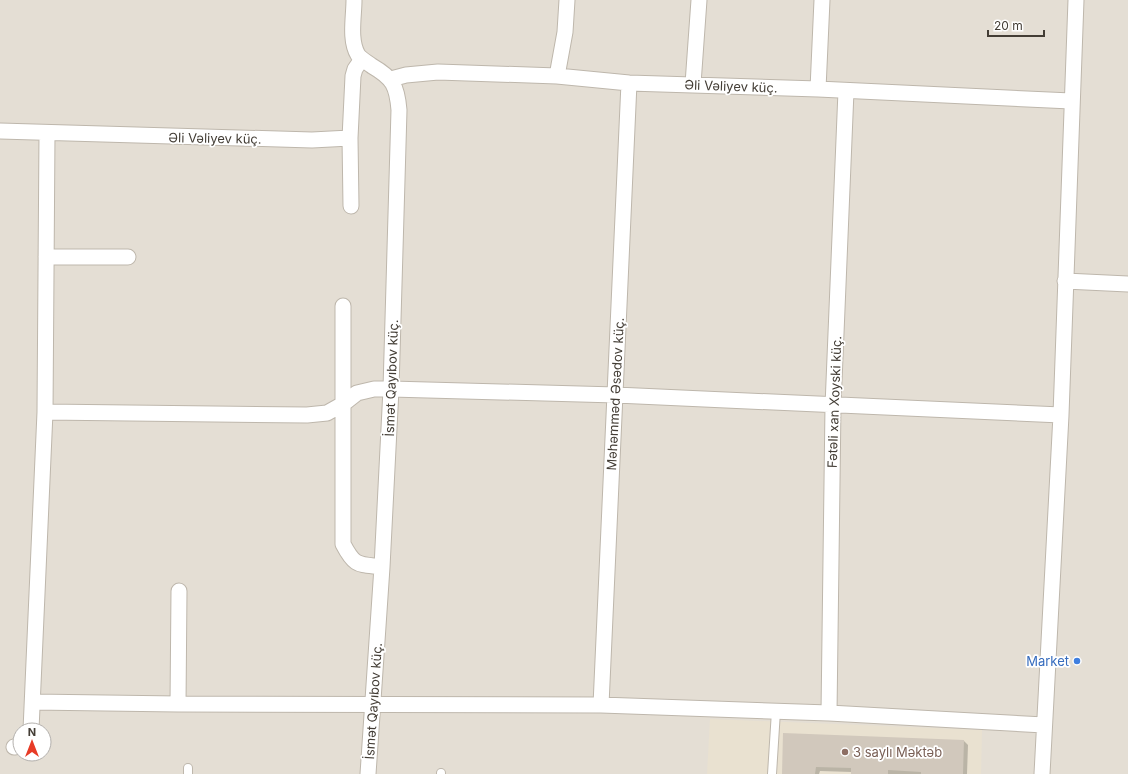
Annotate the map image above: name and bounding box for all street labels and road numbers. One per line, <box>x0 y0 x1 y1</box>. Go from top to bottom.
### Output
street label: Əli Vəliyev küç. <box>684 76 778 96</box>
street label: Əli Vəliyev küç. <box>168 129 262 147</box>
street label: Məhəmməd Əsədov küç. <box>603 317 627 471</box>
street label: İsmət Qayıbov küç. <box>381 319 401 437</box>
street label: Fətəli xan Xoyski küç. <box>824 336 844 468</box>
street label: İsmət Qayıbov küç. <box>361 642 385 760</box>

